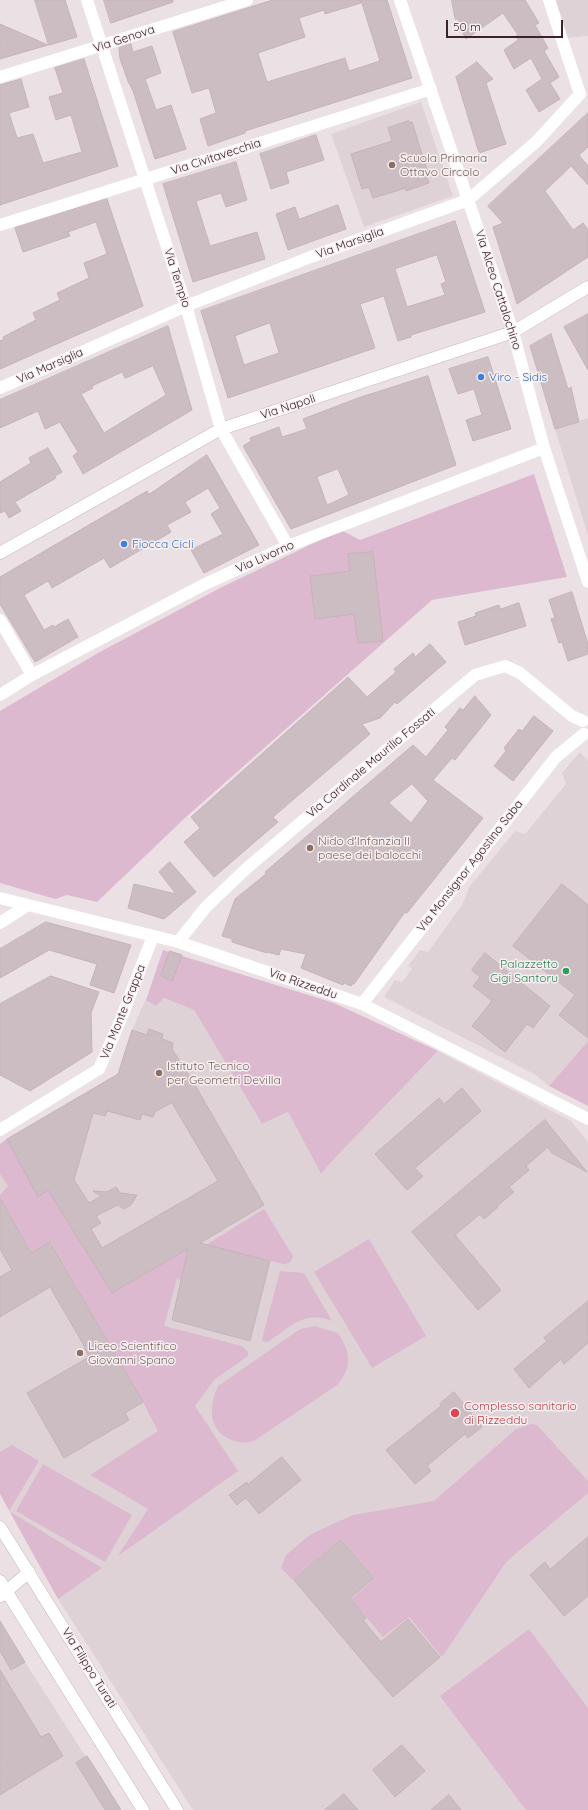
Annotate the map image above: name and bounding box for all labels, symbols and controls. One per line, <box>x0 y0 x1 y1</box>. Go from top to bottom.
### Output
scale bar <box>448 12 565 38</box>
text: 50 m <box>453 19 481 34</box>
street label: Via Genova <box>91 22 157 56</box>
street label: Via Civitavecchia <box>169 136 263 178</box>
place label: Scuola Primaria Ottavo Circolo <box>400 151 487 179</box>
marker: Scuola Primaria Ottavo Circolo <box>387 160 397 170</box>
street label: Via Marsiglia <box>314 224 386 262</box>
street label: Via Alceo Cattalochino <box>472 228 524 352</box>
street label: Via Tempio <box>161 246 193 310</box>
street label: Via Marsiglia <box>15 345 85 387</box>
place label: Viro - Sidis <box>489 370 547 384</box>
marker: Viro - Sidis <box>476 372 486 382</box>
street label: Via Napoli <box>259 391 317 423</box>
place label: Fiocca Cicli <box>132 537 194 551</box>
street label: Via Livorno <box>234 538 296 576</box>
marker: Fiocca Cicli <box>119 539 129 549</box>
street label: Via Cardinale Maurilio Fossati <box>304 705 438 821</box>
street label: Via Monsignor Agostino Saba <box>414 797 526 935</box>
place label: Nido d'Infanzia Il paese dei balocchi <box>318 834 421 862</box>
marker: Nido d'Infanzia Il paese dei balocchi <box>305 843 315 853</box>
place label: Palazzetto Gigi Santoru <box>490 957 558 985</box>
street label: Via Monte Grappa <box>97 962 149 1062</box>
street label: Via Rizzeddu <box>267 966 339 1002</box>
marker: Palazzetto Gigi Santoru <box>561 966 571 976</box>
place label: Istituto Tecnico per Geometri Devilla <box>167 1059 281 1087</box>
marker: Istituto Tecnico per Geometri Devilla <box>154 1068 164 1078</box>
place label: Liceo Scientifico Giovanni Spano <box>88 1339 177 1367</box>
marker: Liceo Scientifico Giovanni Spano <box>75 1348 85 1358</box>
place label: Complesso sanitario di Rizzeddu <box>464 1399 577 1427</box>
marker: Complesso sanitario di Rizzeddu <box>449 1407 461 1419</box>
street label: Via Filippo Turati <box>59 1625 119 1711</box>

